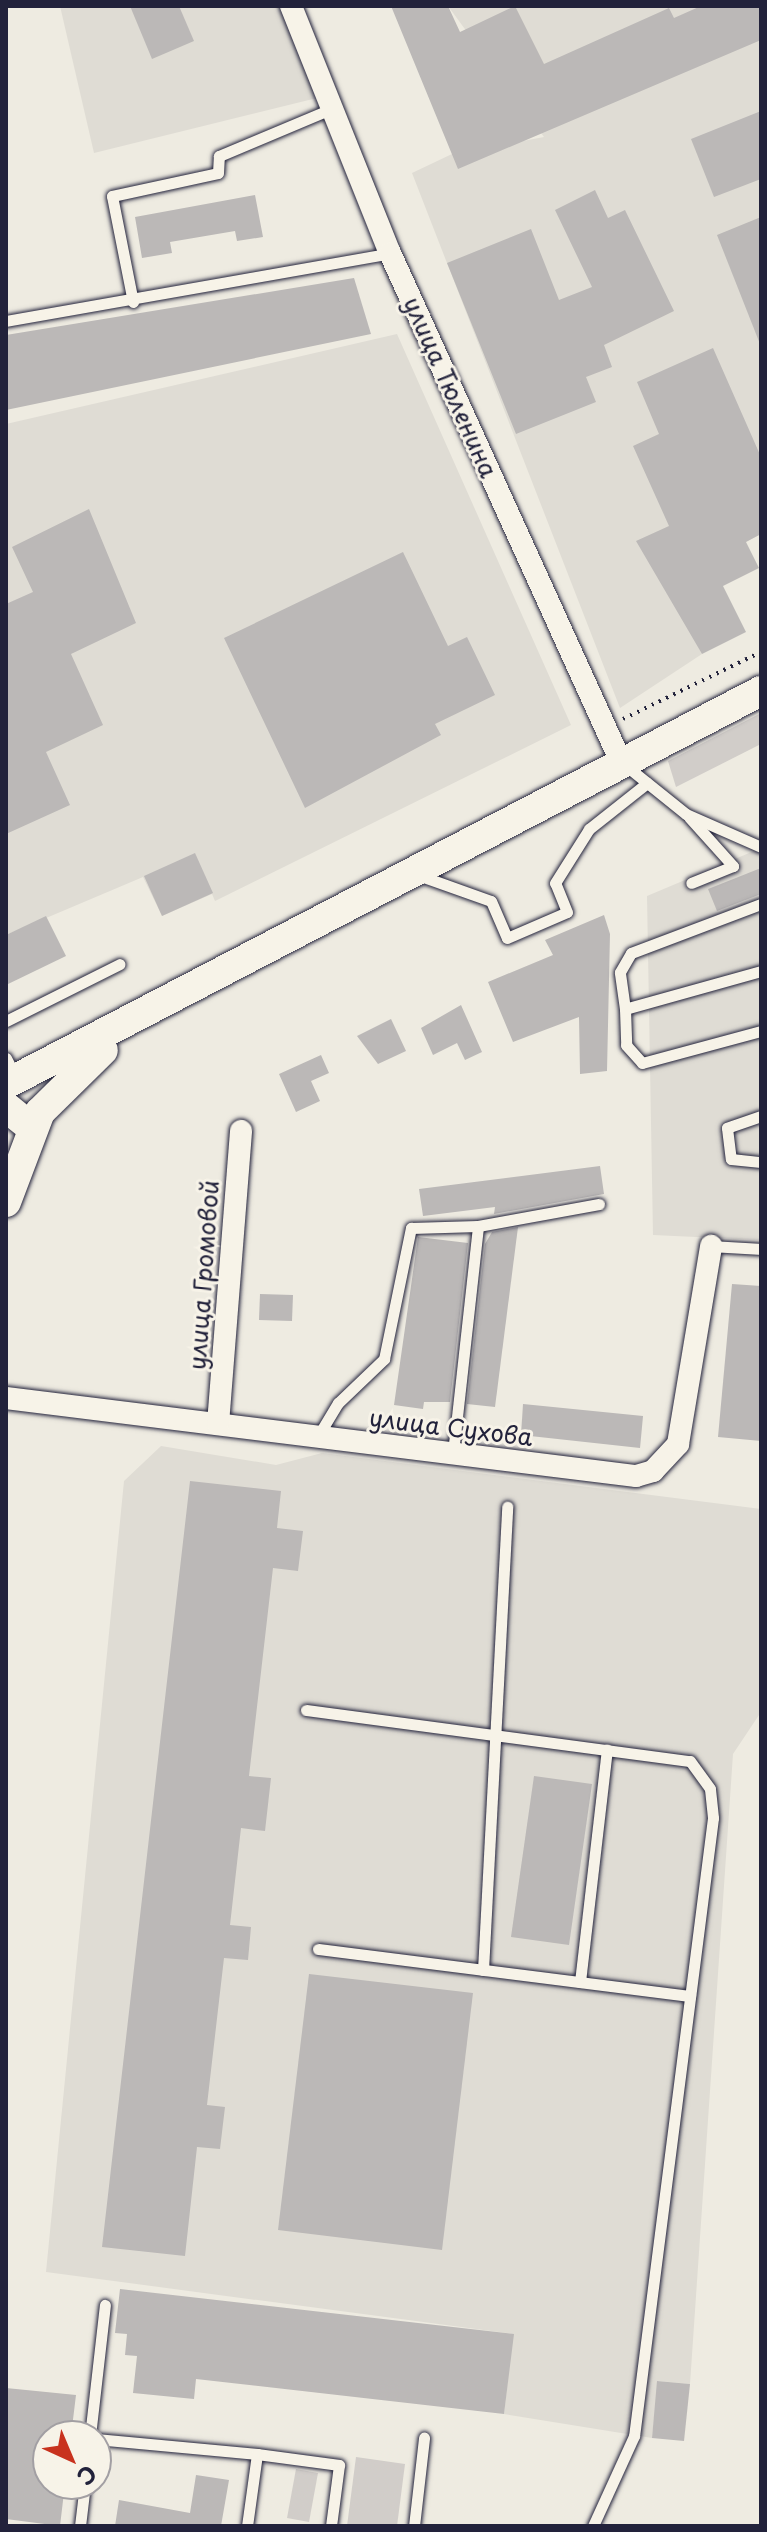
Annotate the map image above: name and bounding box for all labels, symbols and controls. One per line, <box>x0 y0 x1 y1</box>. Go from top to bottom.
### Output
street label: улица Тюленина <box>398 292 504 482</box>
street label: улица Громовой <box>182 1179 224 1371</box>
street label: улица Сухова <box>367 1403 535 1451</box>
north arrow <box>32 2420 112 2500</box>
text: С <box>70 2459 105 2494</box>

